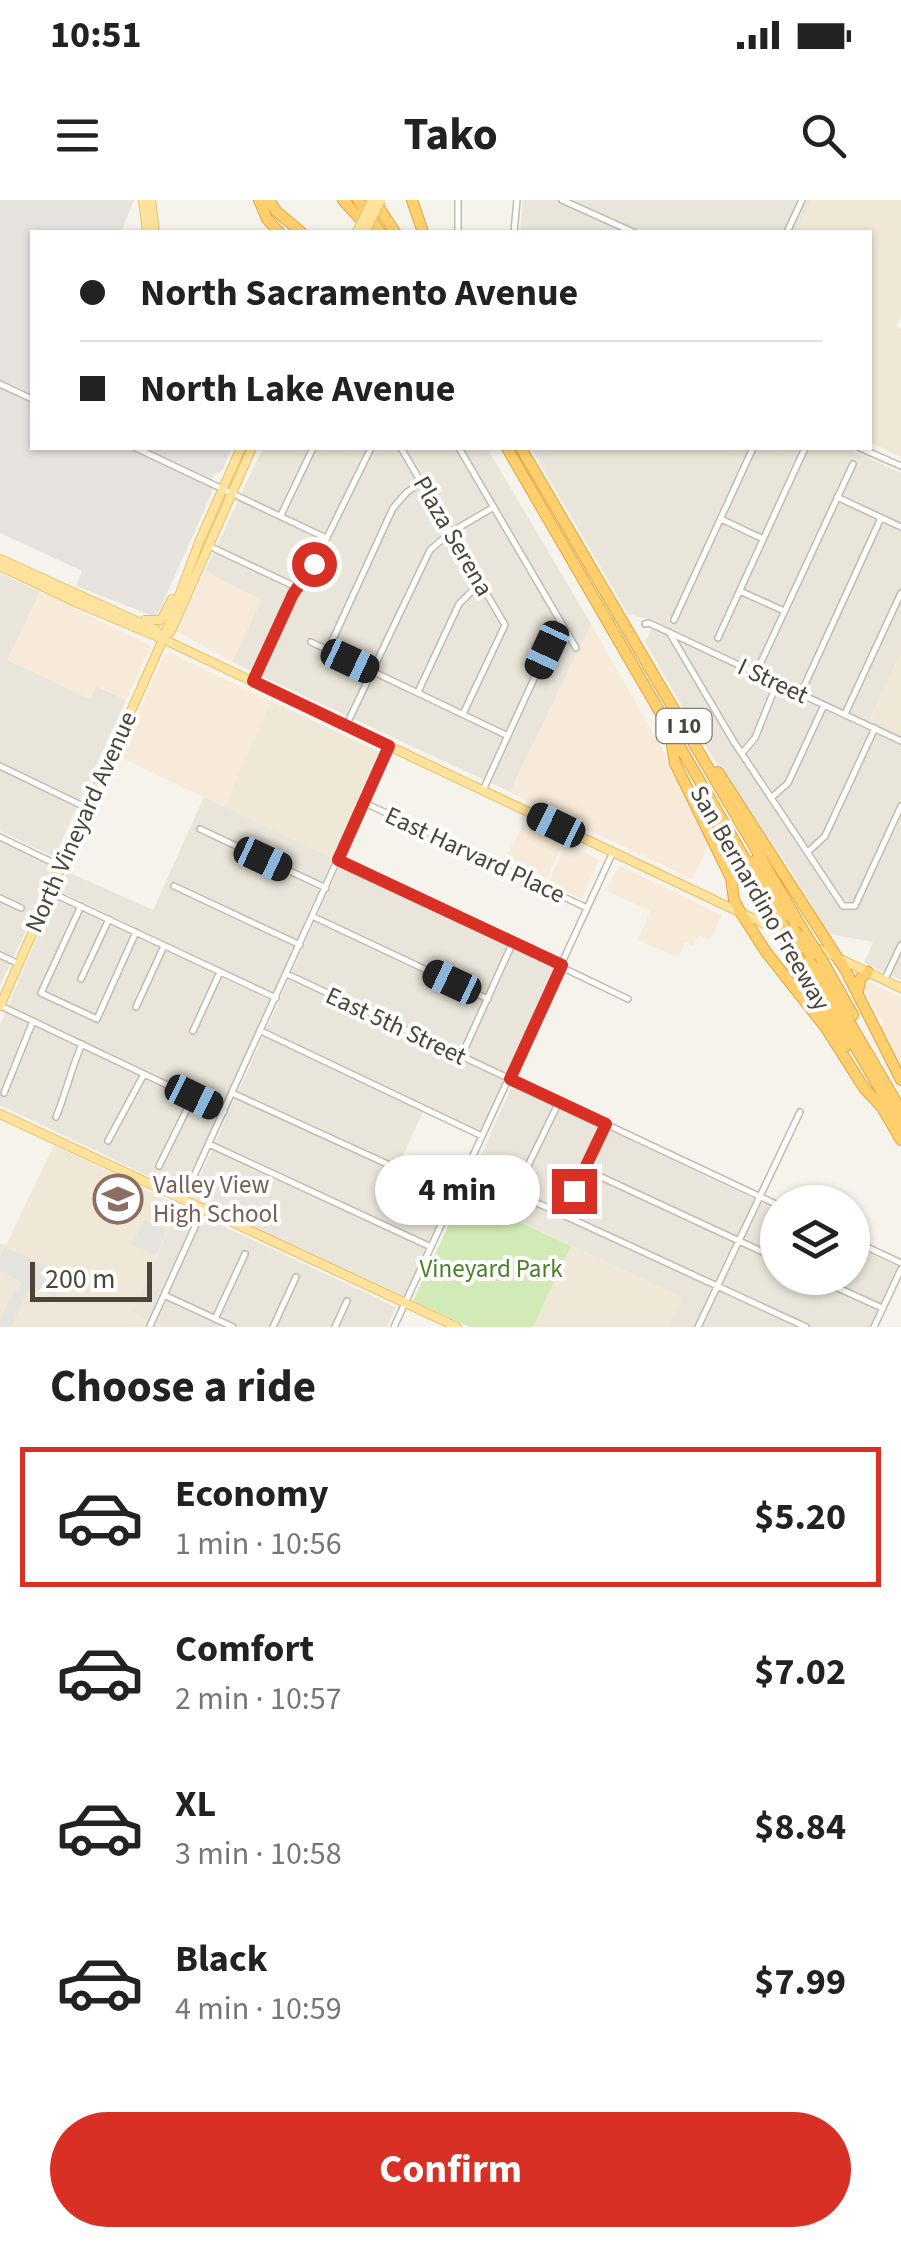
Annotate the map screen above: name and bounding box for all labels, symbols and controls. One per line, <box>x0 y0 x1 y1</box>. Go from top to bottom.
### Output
text: 10:51 <box>50 8 142 62</box>
text: Tako <box>403 103 498 167</box>
icon: menu <box>50 108 105 163</box>
icon: search <box>796 108 851 163</box>
text: North Sacramento Avenue <box>140 266 578 320</box>
text: North Lake Avenue <box>140 362 455 416</box>
street label: Plaza Serena <box>404 469 502 603</box>
route start <box>292 542 337 587</box>
car <box>521 616 573 684</box>
car <box>316 635 384 687</box>
street label: I Street <box>732 649 815 713</box>
street label: North Vineyard Avenue <box>16 706 146 938</box>
road number: I 10 <box>656 709 712 743</box>
street label: San Bernardino Freeway <box>681 779 839 1018</box>
street label: East Harvard Place <box>379 798 571 912</box>
car <box>522 798 590 852</box>
car <box>229 833 297 885</box>
car <box>418 956 486 1008</box>
street label: East 5th Street <box>320 978 473 1075</box>
car <box>160 1070 228 1124</box>
callout: 4 min <box>374 1156 539 1226</box>
place label: Valley View High School <box>153 1167 278 1232</box>
text: 4 min <box>419 1167 496 1213</box>
route end <box>552 1169 597 1214</box>
school or university icon: Valley View High School <box>92 1173 144 1225</box>
map controls <box>760 1185 870 1295</box>
button: layers <box>760 1185 870 1295</box>
park label: Vineyard Park <box>419 1251 563 1287</box>
scale bar <box>30 1257 152 1302</box>
text: 200 m <box>45 1259 116 1299</box>
text: Choose a ride <box>50 1355 316 1419</box>
text: Economy <box>175 1467 328 1521</box>
icon: car <box>55 1472 145 1562</box>
text: $5.20 <box>754 1490 846 1544</box>
text: 1 min · 10:56 <box>175 1521 342 1567</box>
text: Comfort <box>175 1622 314 1676</box>
icon: car <box>55 1627 145 1717</box>
text: $7.02 <box>754 1645 846 1699</box>
text: 2 min · 10:57 <box>175 1676 342 1722</box>
text: XL <box>175 1777 216 1831</box>
icon: car <box>55 1782 145 1872</box>
text: $8.84 <box>754 1800 846 1854</box>
text: 3 min · 10:58 <box>175 1831 342 1877</box>
text: Black <box>175 1932 268 1986</box>
icon: car <box>55 1937 145 2027</box>
text: $7.99 <box>754 1955 846 2009</box>
text: 4 min · 10:59 <box>175 1986 342 2032</box>
button: Confirm <box>50 2112 851 2227</box>

